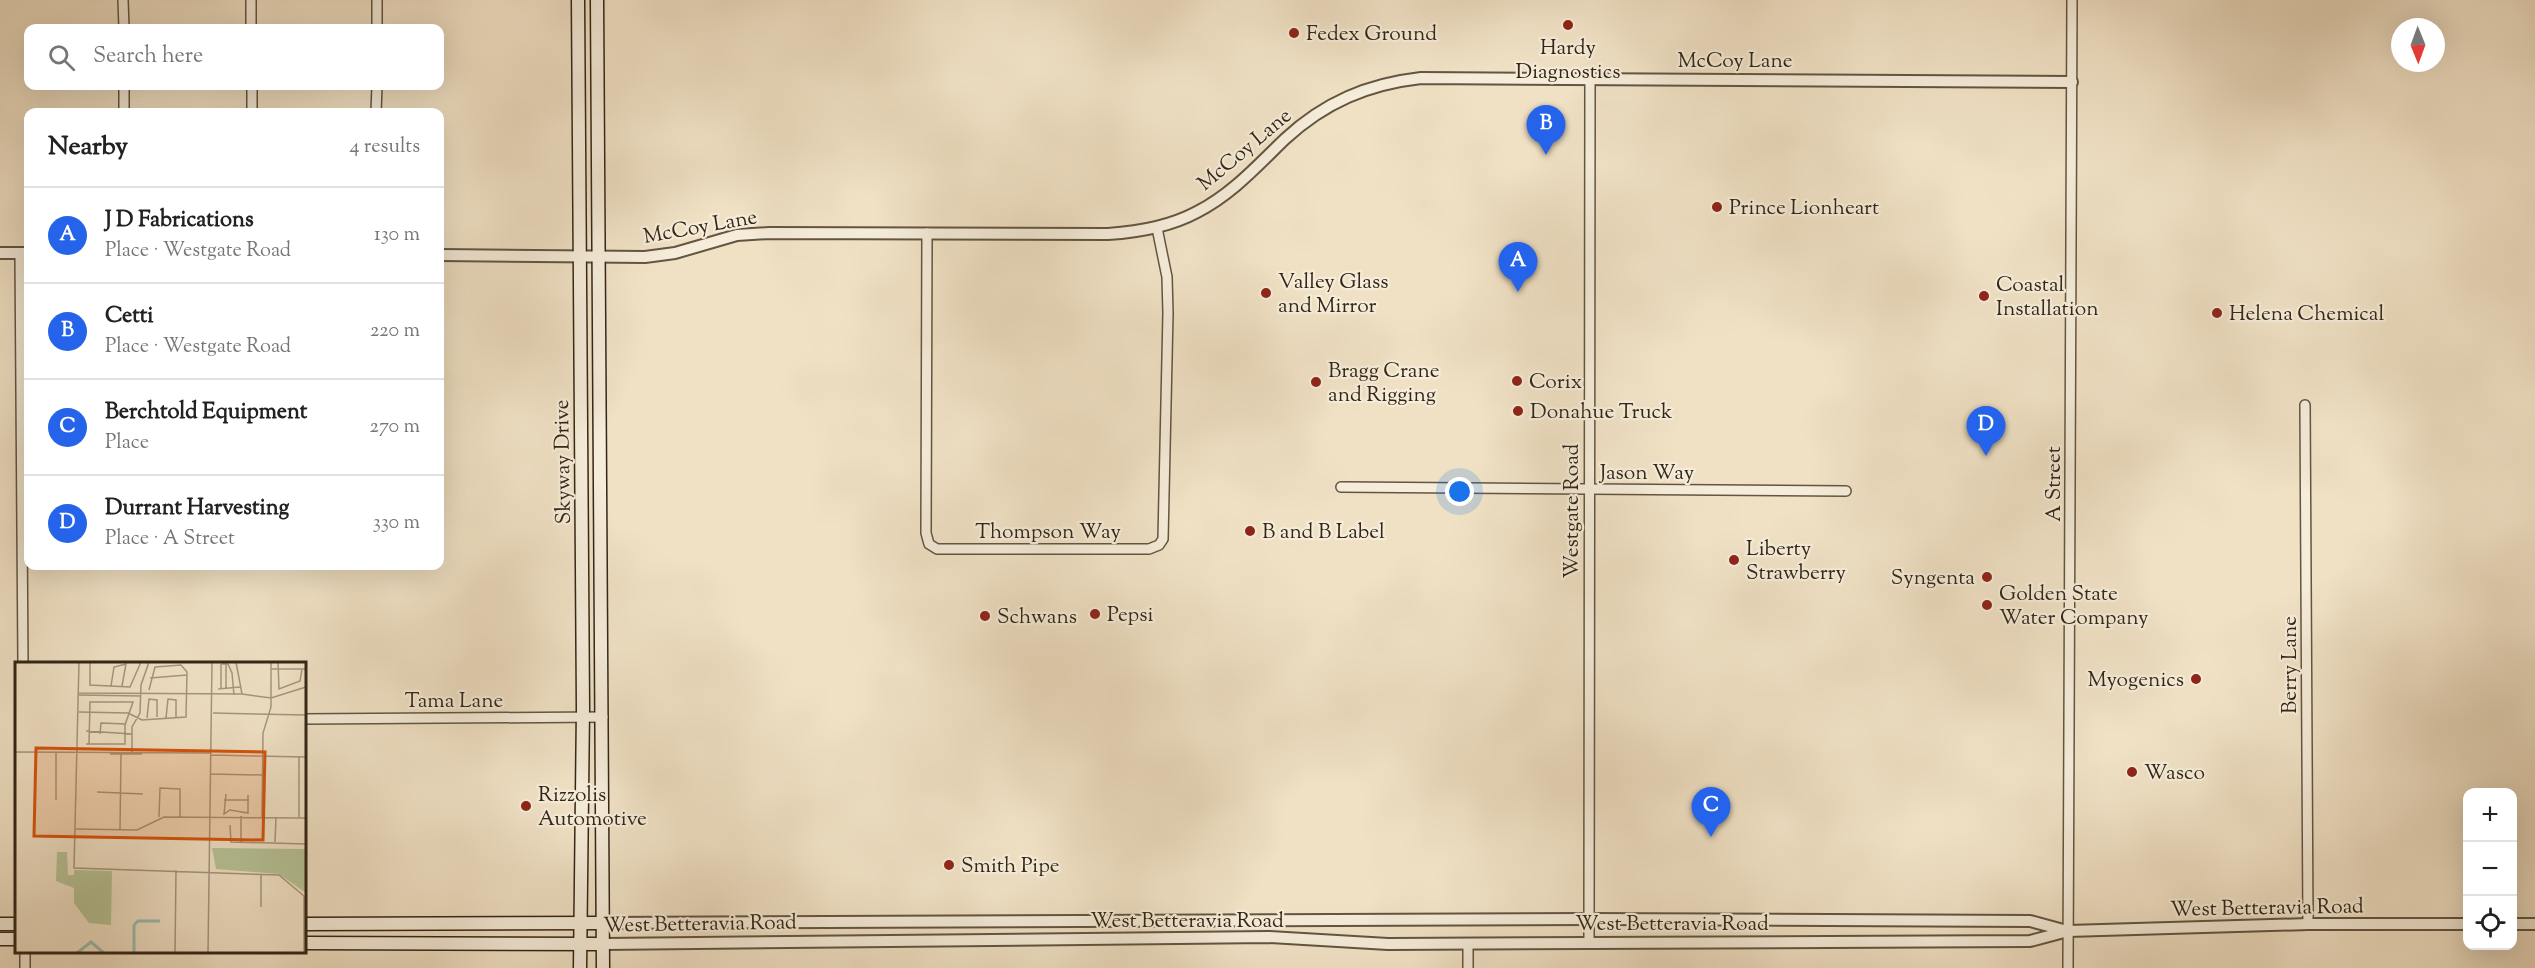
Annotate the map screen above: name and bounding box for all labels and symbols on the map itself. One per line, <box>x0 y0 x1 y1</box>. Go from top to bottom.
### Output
marker: Hardy Diagnostics <box>1561 18 1575 32</box>
north arrow <box>2391 18 2445 72</box>
place label: Fedex Ground <box>1306 20 1437 50</box>
marker: Fedex Ground <box>1287 26 1301 40</box>
place label: Hardy Diagnostics <box>1516 34 1620 88</box>
street label: McCoy Lane <box>1678 47 1792 77</box>
street label: McCoy Lane <box>1192 102 1299 199</box>
pin: B <box>1526 106 1566 155</box>
place label: Prince Lionheart <box>1729 194 1879 224</box>
marker: Prince Lionheart <box>1710 200 1724 214</box>
street label: McCoy Lane <box>641 203 760 253</box>
pin: A <box>1498 242 1538 292</box>
place label: Valley Glass and Mirror <box>1278 268 1389 322</box>
place label: Coastal Installation <box>1996 271 2099 325</box>
marker: Valley Glass and Mirror <box>1259 286 1273 300</box>
marker: Coastal Installation <box>1977 289 1991 303</box>
place label: Helena Chemical <box>2229 300 2385 330</box>
marker: Helena Chemical <box>2210 306 2224 320</box>
place label: Bragg Crane and Rigging <box>1328 357 1440 411</box>
place label: Corix <box>1529 368 1582 398</box>
marker: Corix <box>1510 374 1524 388</box>
marker: Bragg Crane and Rigging <box>1309 375 1323 389</box>
place label: Donahue Truck <box>1530 398 1673 428</box>
street label: Skyway Drive <box>548 399 580 525</box>
marker: Donahue Truck <box>1511 404 1525 418</box>
pin: D <box>1966 406 2006 456</box>
street label: Westgate Road <box>1558 443 1588 578</box>
street label: A Street <box>2040 446 2070 522</box>
street label: Jason Way <box>1599 459 1695 489</box>
your location <box>1445 477 1474 506</box>
street label: Thompson Way <box>975 518 1121 548</box>
place label: B and B Label <box>1262 518 1385 548</box>
marker: B and B Label <box>1243 524 1257 538</box>
place label: Liberty Strawberry <box>1746 535 1846 589</box>
marker: Liberty Strawberry <box>1727 553 1741 567</box>
place label: Syngenta <box>1891 564 1975 594</box>
marker: Syngenta <box>1980 570 1994 584</box>
place label: Golden State Water Company <box>1999 580 2149 634</box>
marker: Golden State Water Company <box>1980 598 1994 612</box>
place label: Pepsi <box>1107 601 1153 631</box>
place label: Schwans <box>997 603 1077 633</box>
marker: Pepsi <box>1088 607 1102 621</box>
marker: Schwans <box>978 609 992 623</box>
street label: Berry Lane <box>2276 616 2306 714</box>
inset map <box>15 662 306 953</box>
place label: Myogenics <box>2088 666 2184 696</box>
marker: Myogenics <box>2189 672 2203 686</box>
street label: Tama Lane <box>405 687 503 717</box>
place label: Wasco <box>2144 759 2205 789</box>
marker: Wasco <box>2125 765 2139 779</box>
place label: Rizzolis Automotive <box>538 781 647 835</box>
pin: C <box>1692 788 1730 837</box>
marker: Rizzolis Automotive <box>519 799 533 813</box>
place label: Smith Pipe <box>961 852 1060 882</box>
marker: Smith Pipe <box>942 858 956 872</box>
street label: West Betteravia Road <box>2170 892 2364 926</box>
street label: West Betteravia Road <box>1090 907 1284 937</box>
street label: West Betteravia Road <box>603 908 797 942</box>
street label: West Betteravia Road <box>1575 910 1769 940</box>

